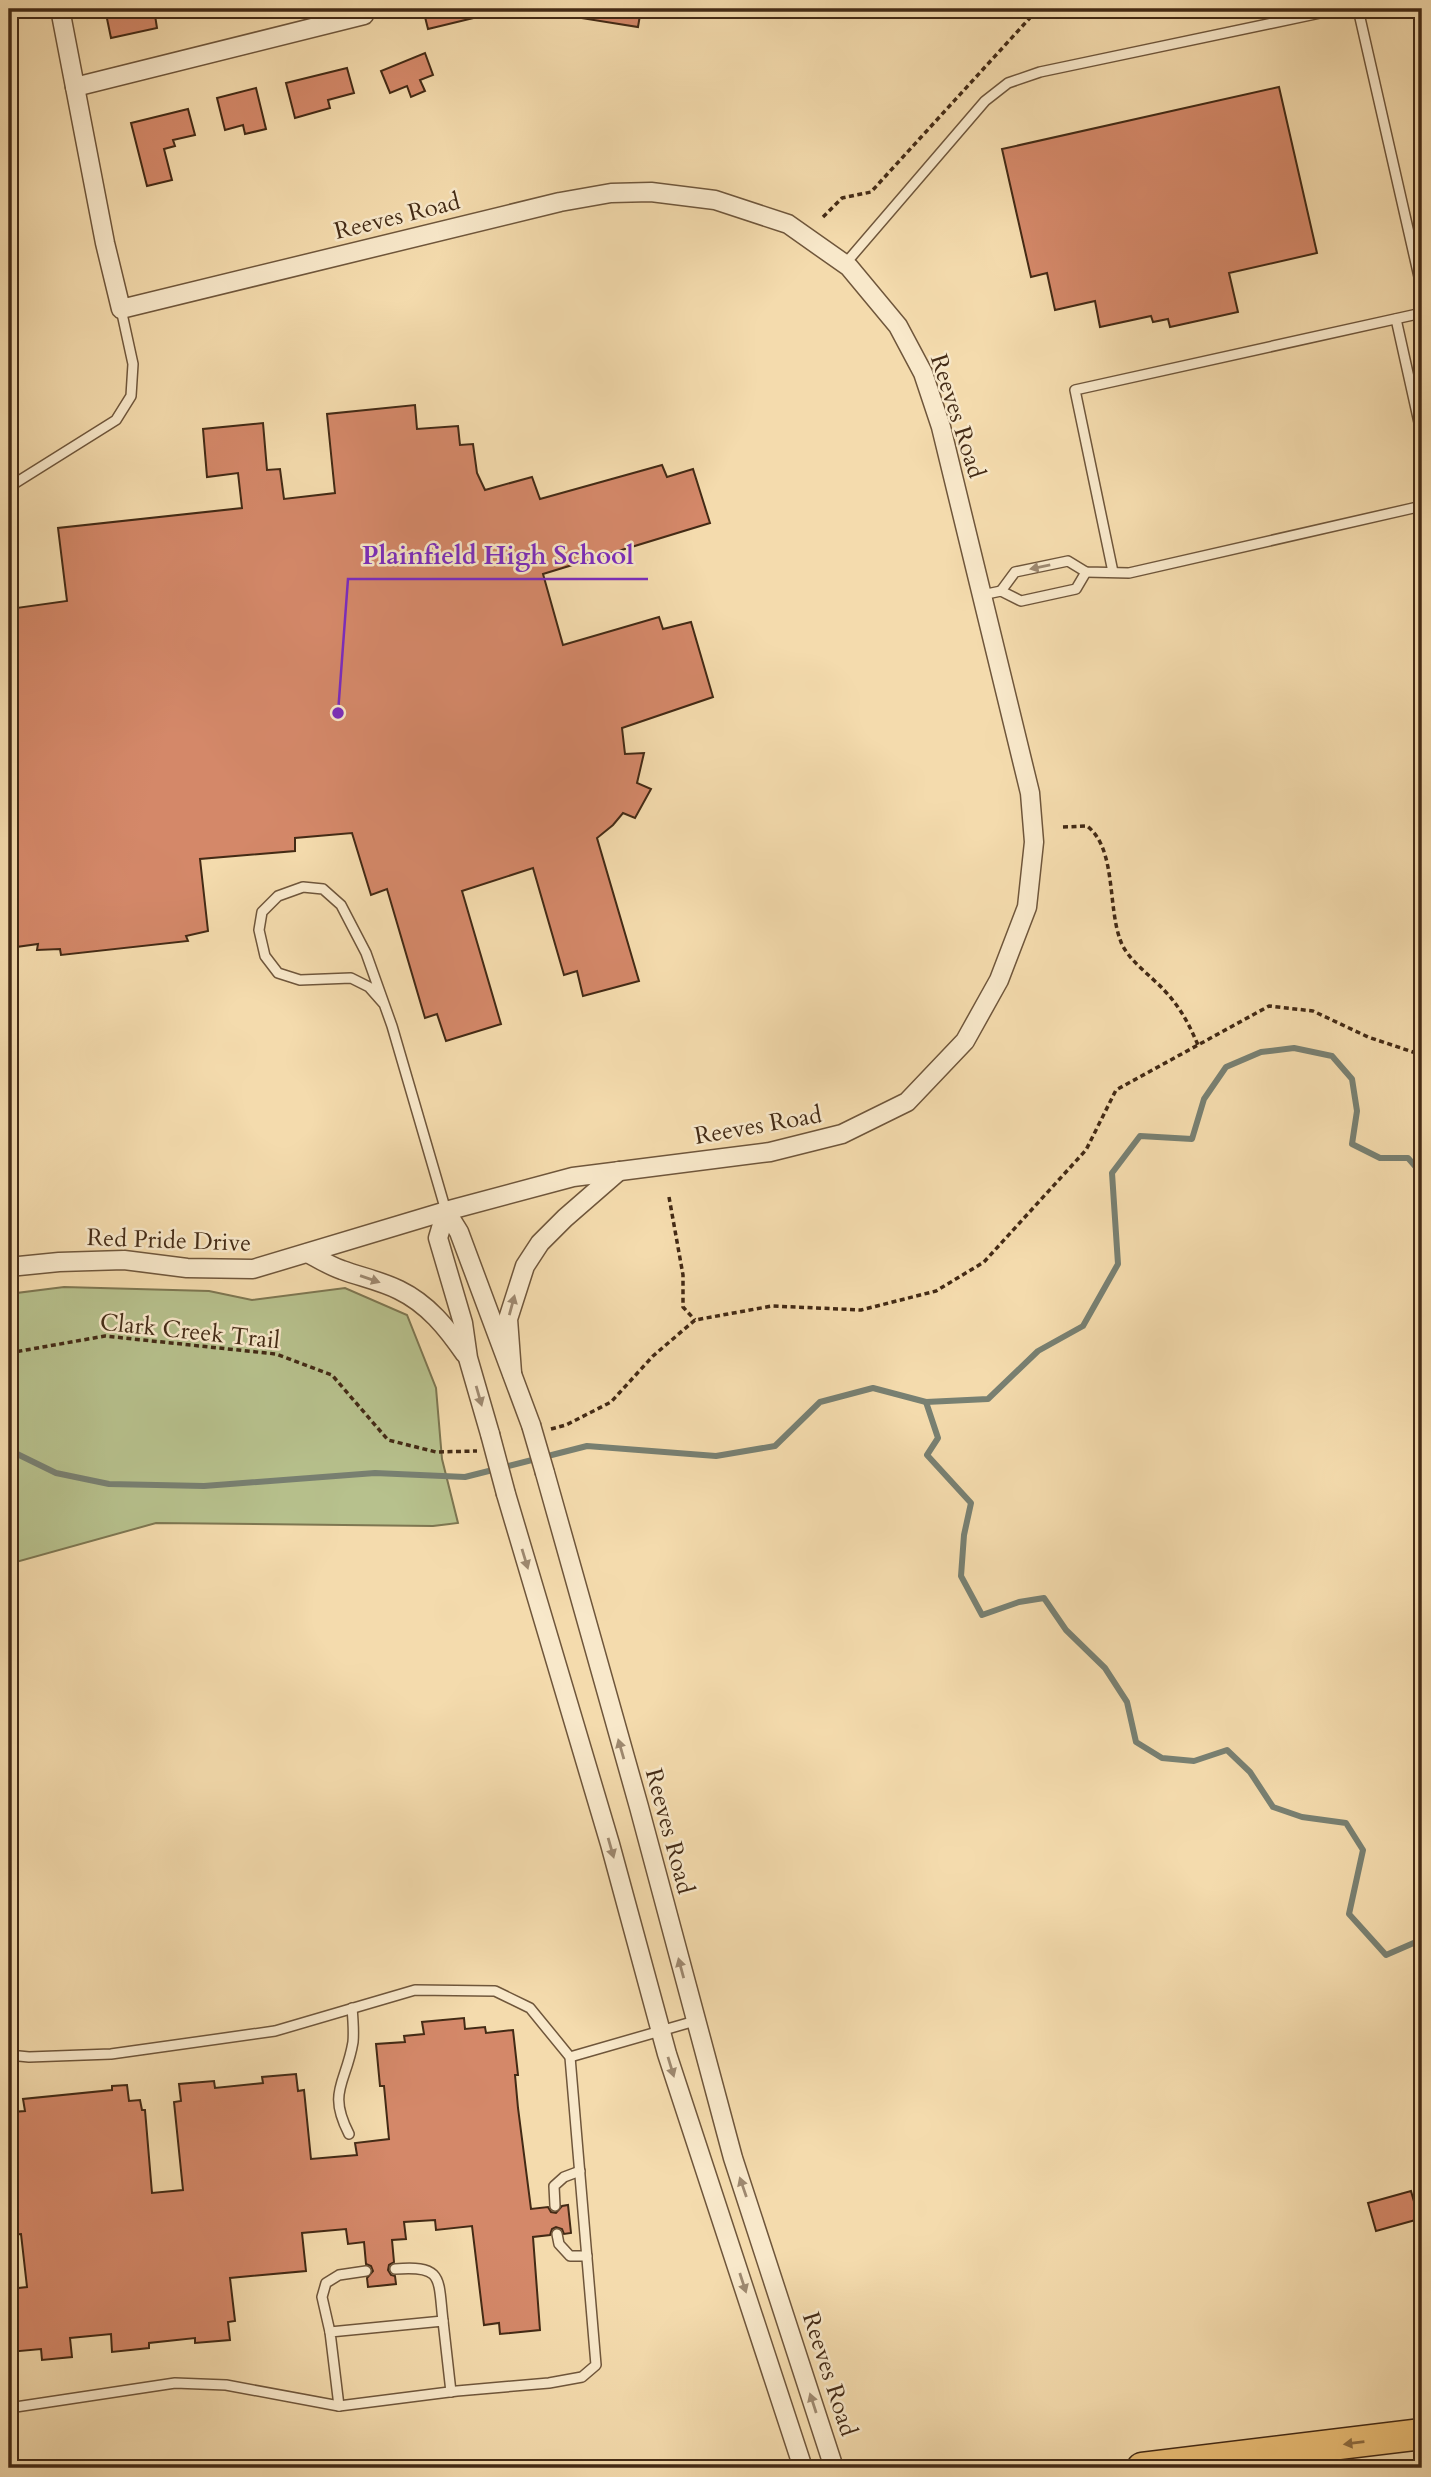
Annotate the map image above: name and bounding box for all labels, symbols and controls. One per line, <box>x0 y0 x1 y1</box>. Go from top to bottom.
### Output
street label: Reeves Road <box>331 185 464 248</box>
street label: Reeves Road <box>922 350 993 483</box>
callout: Plainfield High School <box>348 532 648 579</box>
text: Plainfield High School <box>362 538 634 573</box>
one-way arrow <box>1029 561 1051 572</box>
street label: Reeves Road <box>692 1098 825 1153</box>
street label: Red Pride Drive <box>86 1221 252 1260</box>
one-way arrow <box>360 1274 381 1285</box>
one-way arrow <box>507 1294 517 1315</box>
street label: Clark Creek Trail <box>98 1306 282 1357</box>
one-way arrow <box>475 1385 485 1406</box>
one-way arrow <box>521 1549 531 1570</box>
one-way arrow <box>616 1738 626 1759</box>
street label: Reeves Road <box>637 1765 702 1898</box>
one-way arrow <box>606 1837 616 1858</box>
one-way arrow <box>676 1957 686 1978</box>
one-way arrow <box>667 2057 677 2078</box>
one-way arrow <box>737 2176 748 2197</box>
one-way arrow <box>738 2272 749 2293</box>
street label: Reeves Road <box>794 2308 865 2441</box>
one-way arrow <box>808 2393 818 2414</box>
one-way arrow <box>1343 2437 1365 2448</box>

